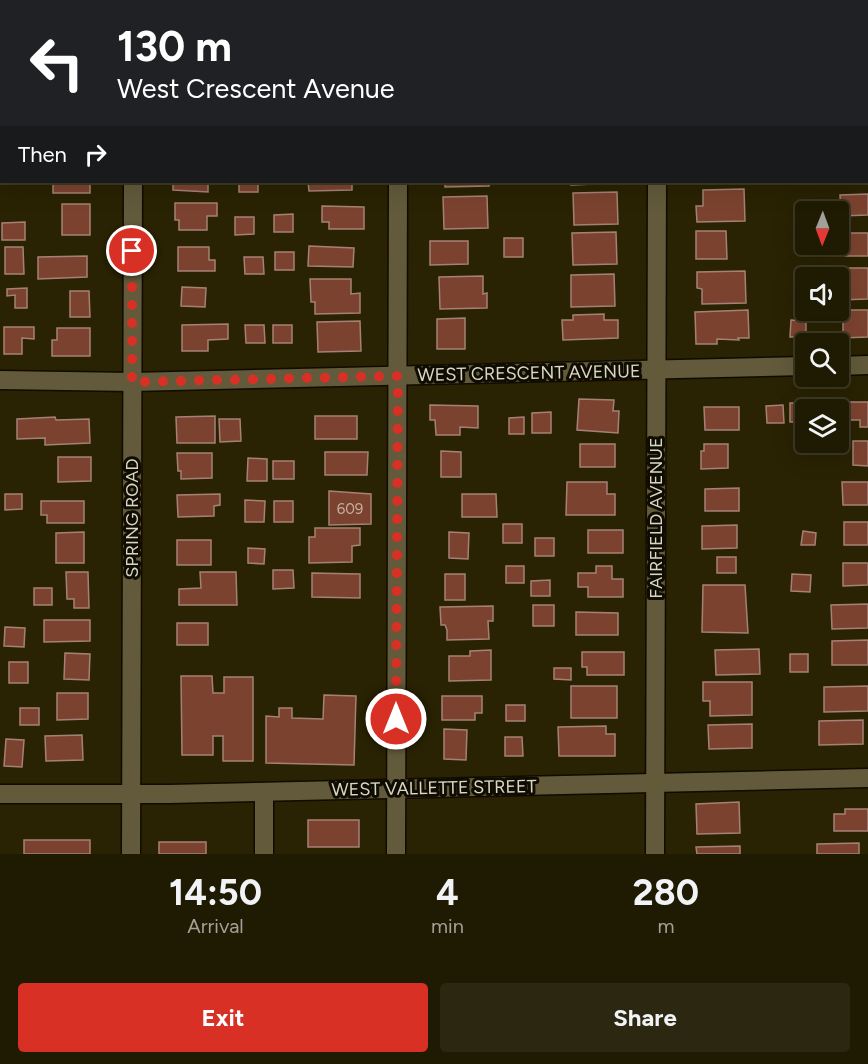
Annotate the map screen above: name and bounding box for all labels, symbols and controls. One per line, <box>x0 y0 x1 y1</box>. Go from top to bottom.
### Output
text: 130 m <box>117 21 232 72</box>
icon: left <box>18 24 96 102</box>
text: West Crescent Avenue <box>117 72 395 105</box>
icon: right <box>79 138 112 171</box>
text: Then <box>18 141 67 168</box>
north arrow <box>795 201 849 255</box>
map controls <box>795 201 849 453</box>
pin <box>106 225 157 276</box>
icon: arrive <box>115 234 148 267</box>
button: sound <box>795 267 849 321</box>
button: search <box>795 333 849 387</box>
street label: WEST CRESCENT AVENUE <box>417 360 641 386</box>
button: layers <box>795 399 849 453</box>
street label: FAIRFIELD AVENUE <box>645 437 667 599</box>
street label: SPRING ROAD <box>121 458 143 578</box>
house number: 609 <box>337 500 363 518</box>
position arrow <box>364 687 428 751</box>
street label: WEST VALLETTE STREET <box>331 775 537 801</box>
text: 14:50 <box>169 871 262 914</box>
text: 4 <box>436 871 459 914</box>
text: 280 <box>633 871 699 914</box>
text: Arrival <box>187 914 244 938</box>
text: min <box>431 914 464 938</box>
text: m <box>657 914 674 938</box>
button: Exit <box>18 983 428 1052</box>
button: Share <box>440 983 850 1052</box>

